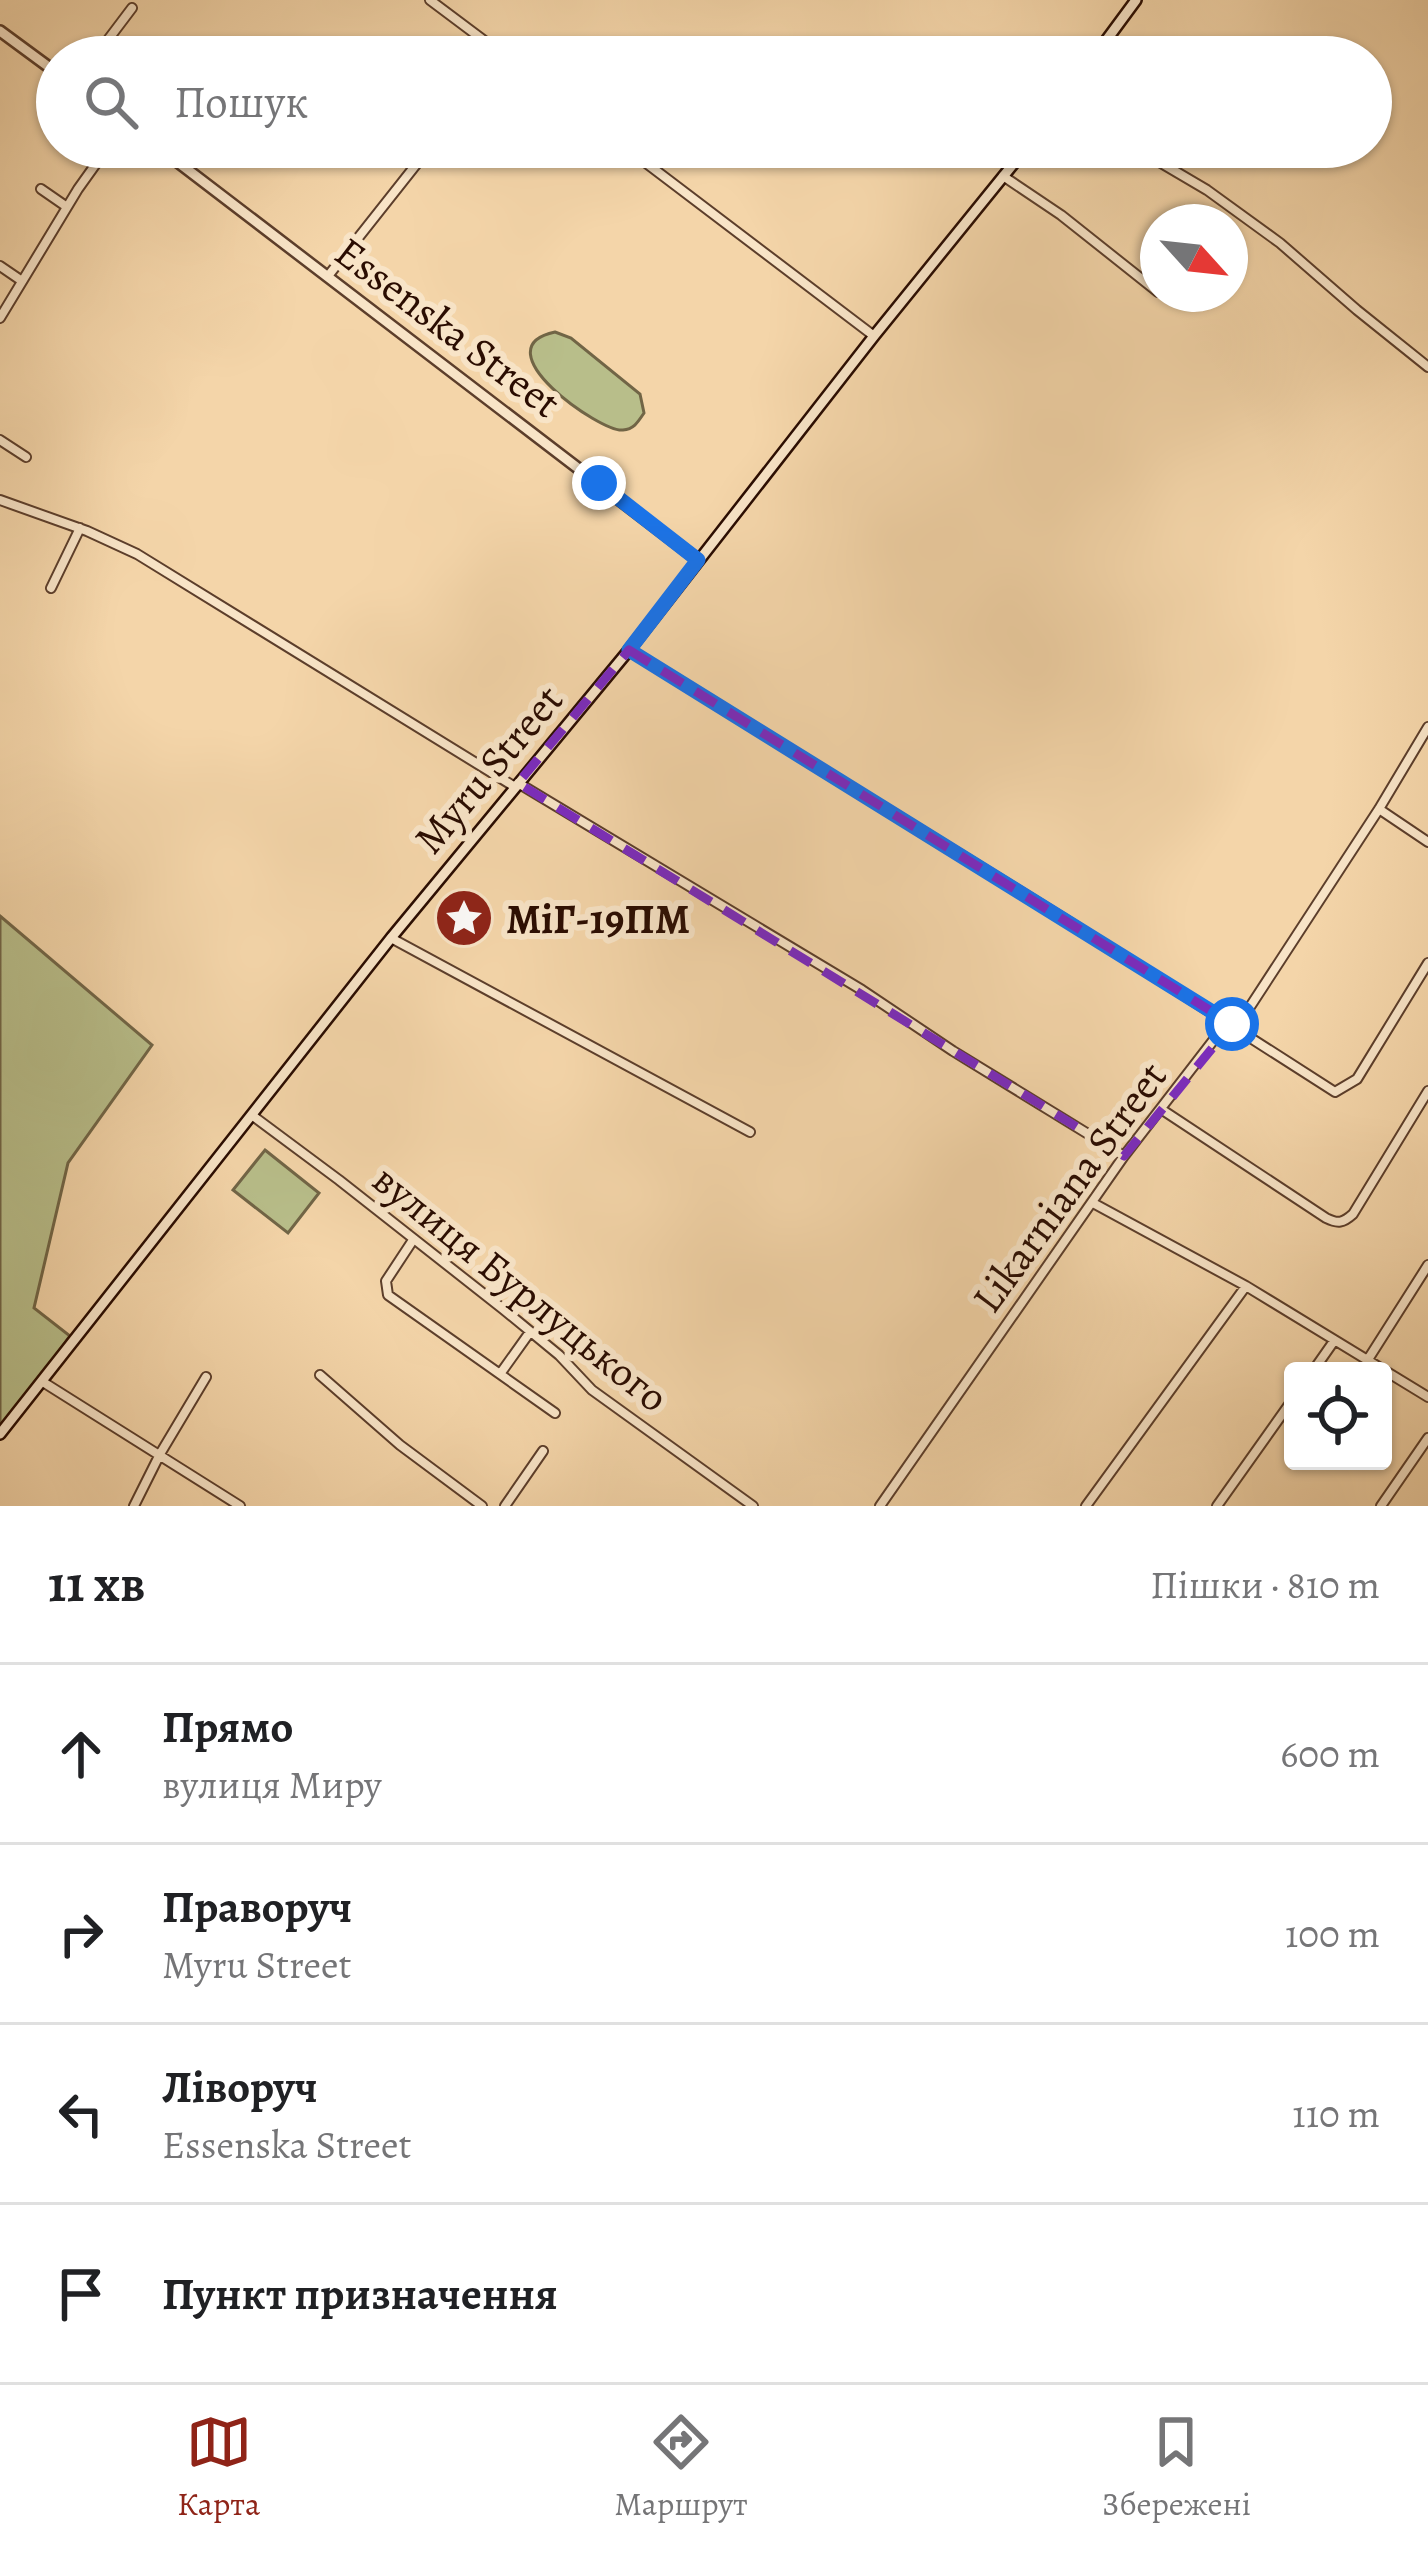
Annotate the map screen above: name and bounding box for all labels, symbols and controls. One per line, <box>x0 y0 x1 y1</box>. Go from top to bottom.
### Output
search box <box>36 36 1392 168</box>
icon: search <box>78 69 144 135</box>
text: Пошук <box>174 71 308 133</box>
north arrow <box>1140 204 1248 312</box>
street label: Essenska Street <box>324 223 572 431</box>
route end <box>572 456 626 510</box>
street label: Myru Street <box>401 672 575 865</box>
place icon: МіГ-19ПМ <box>433 887 495 949</box>
place label: МіГ-19ПМ <box>506 890 690 947</box>
route start <box>1205 997 1259 1051</box>
street label: Likarniana Street <box>959 1050 1180 1324</box>
street label: вулиця Бурлуцького <box>361 1151 681 1425</box>
map controls <box>1284 1362 1392 1470</box>
button: locate <box>1284 1362 1392 1470</box>
text: 11 хв <box>48 1549 145 1619</box>
text: Пішки · 810 m <box>1150 1558 1380 1611</box>
text: Прямо <box>162 1696 293 1758</box>
icon: ahead <box>48 1721 114 1787</box>
text: 600 m <box>1280 1727 1380 1780</box>
text: вулиця Миру <box>162 1758 382 1811</box>
text: Праворуч <box>162 1876 352 1938</box>
icon: right <box>48 1901 114 1967</box>
text: 100 m <box>1285 1907 1380 1960</box>
text: Myru Street <box>162 1938 351 1991</box>
text: Ліворуч <box>162 2056 318 2118</box>
icon: left <box>48 2081 114 2147</box>
text: 110 m <box>1292 2087 1380 2140</box>
text: Essenska Street <box>162 2118 411 2171</box>
icon: arrive <box>48 2261 114 2327</box>
text: Пункт призначення <box>162 2263 558 2325</box>
tab: Карта <box>177 2409 260 2526</box>
tab: Маршрут <box>614 2409 748 2526</box>
tab: Збережені <box>1102 2409 1251 2526</box>

